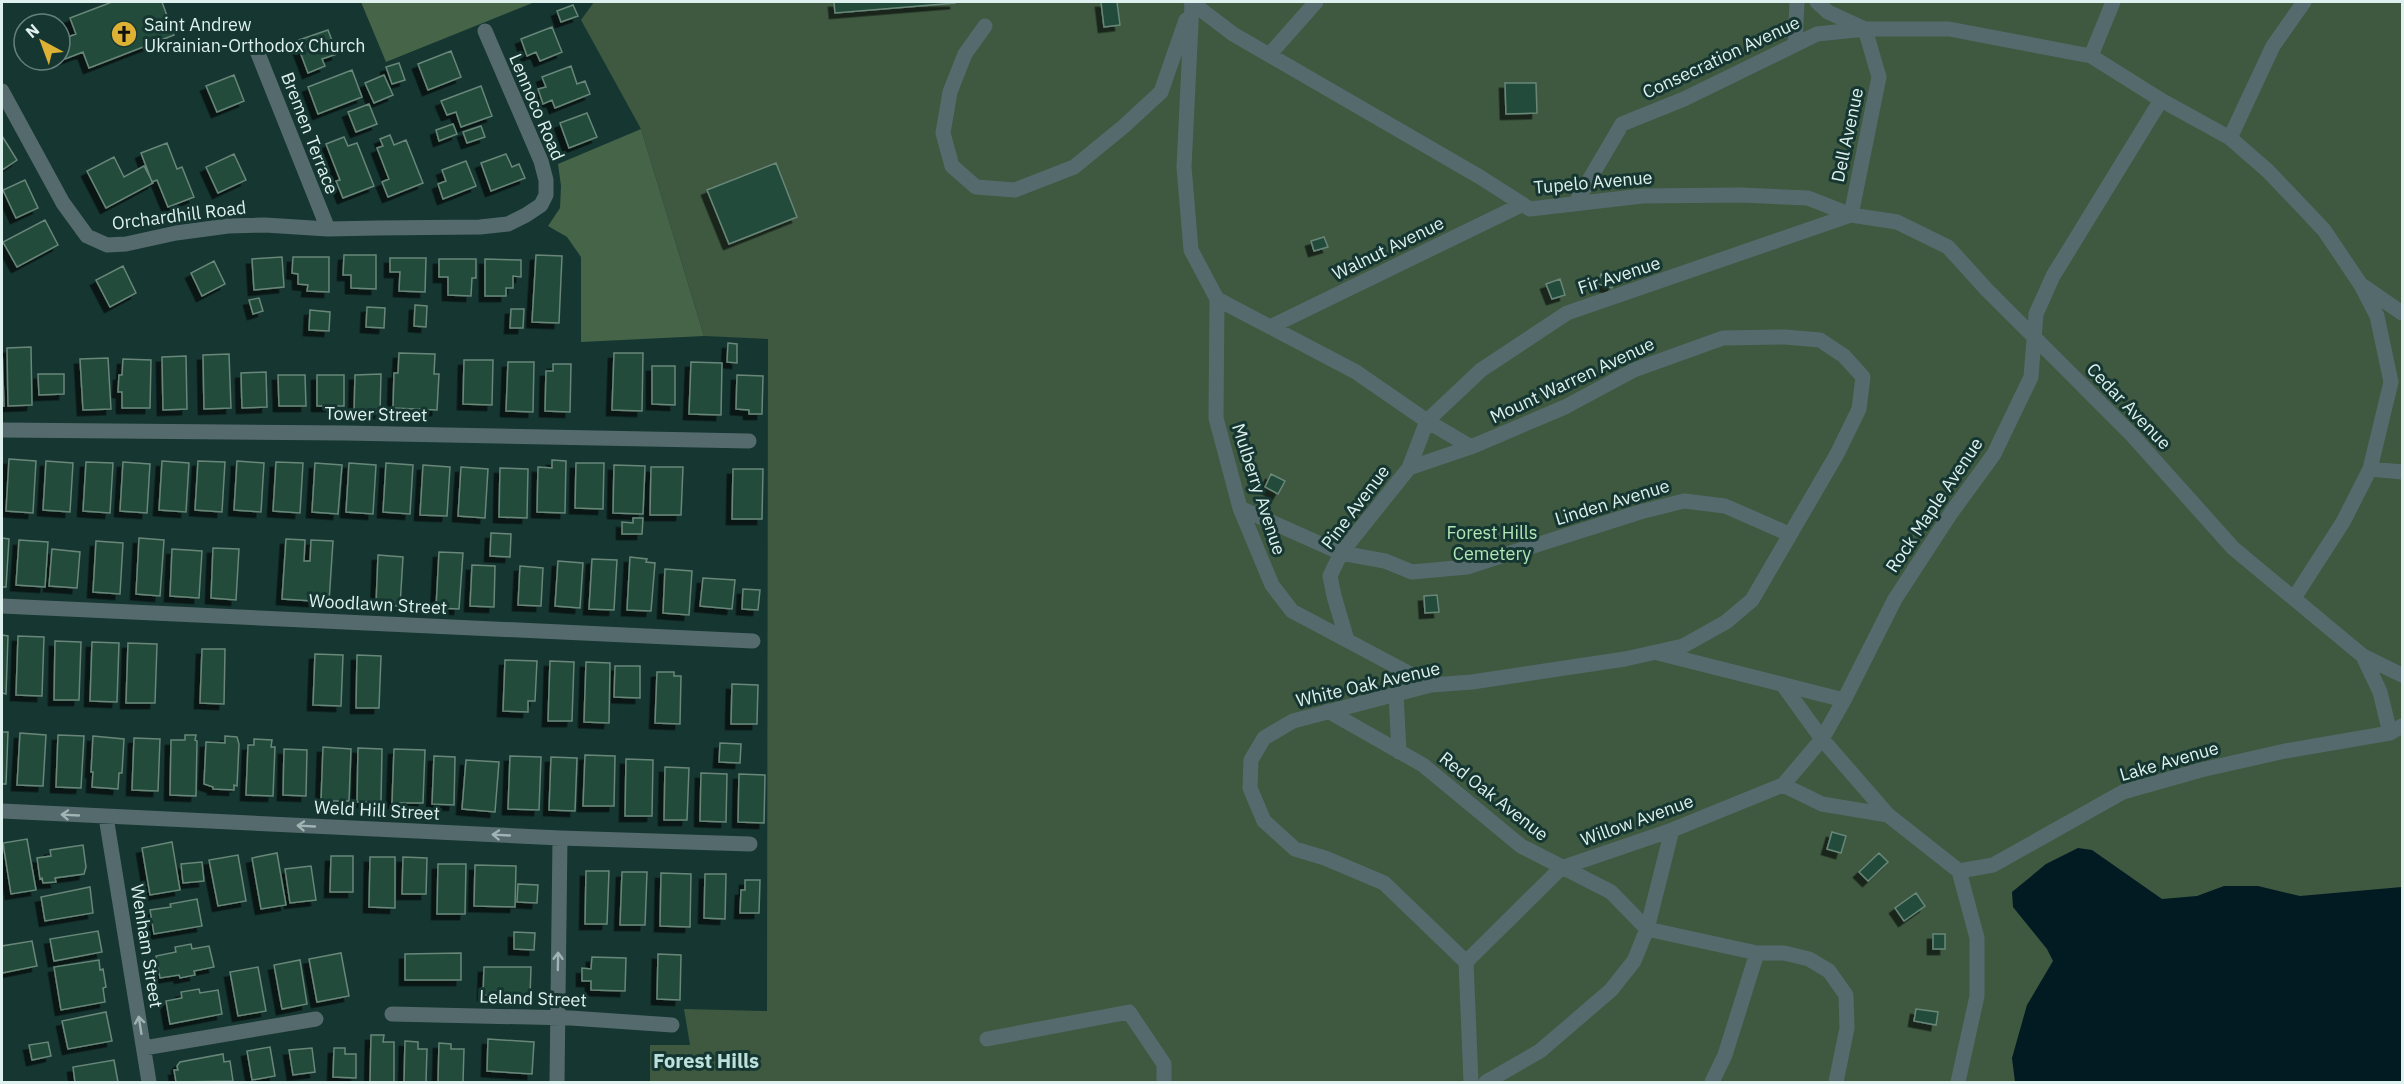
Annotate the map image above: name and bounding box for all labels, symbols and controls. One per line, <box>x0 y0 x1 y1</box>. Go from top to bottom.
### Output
street label: Consecration Avenue <box>1639 10 1803 104</box>
north arrow <box>12 12 72 72</box>
place label: Saint Andrew Ukrainian-Orthodox Church <box>144 13 366 57</box>
text: N <box>21 19 43 42</box>
church icon: Saint Andrew Ukrainian-Orthodox Church <box>109 19 139 49</box>
street label: Lennoco Road <box>504 50 570 164</box>
street label: Bremen Terrace <box>276 69 344 197</box>
street label: Dell Avenue <box>1826 86 1868 184</box>
street label: Tupelo Avenue <box>1533 165 1654 199</box>
street label: Orchardhill Road <box>111 195 247 235</box>
street label: Walnut Avenue <box>1328 211 1448 285</box>
street label: Fir Avenue <box>1575 251 1663 299</box>
street label: Mount Warren Avenue <box>1486 332 1658 428</box>
street label: Cedar Avenue <box>2082 358 2176 454</box>
street label: Tower Street <box>324 402 428 426</box>
street label: Mulberry Avenue <box>1227 420 1291 558</box>
street label: Rock Maple Avenue <box>1880 433 1988 577</box>
street label: Pine Avenue <box>1316 460 1394 554</box>
street label: Linden Avenue <box>1552 474 1672 530</box>
park label: Forest Hills Cemetery <box>1447 521 1538 565</box>
street label: Woodlawn Street <box>308 589 448 619</box>
street label: White Oak Avenue <box>1294 656 1442 712</box>
street label: Lake Avenue <box>2117 736 2221 786</box>
street label: Red Oak Avenue <box>1435 746 1553 846</box>
street label: Willow Avenue <box>1577 789 1697 851</box>
street label: Weld Hill Street <box>314 795 440 825</box>
one-way arrow <box>60 809 80 820</box>
one-way arrow <box>297 821 317 832</box>
one-way arrow <box>492 830 512 841</box>
street label: Wenham Street <box>126 882 168 1010</box>
one-way arrow <box>552 952 564 972</box>
street label: Leland Street <box>479 985 587 1011</box>
one-way arrow <box>134 1015 145 1035</box>
district label: Forest Hills <box>653 1047 759 1074</box>

